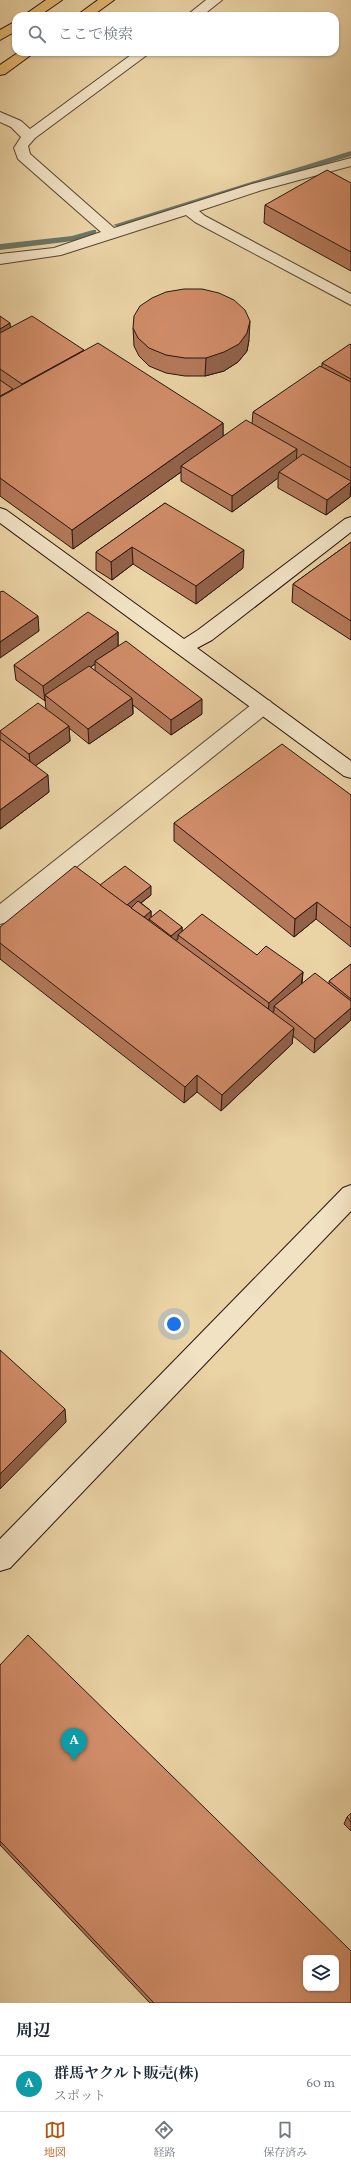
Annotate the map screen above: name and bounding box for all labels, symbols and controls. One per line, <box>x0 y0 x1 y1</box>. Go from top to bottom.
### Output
search box <box>12 12 339 56</box>
icon: search <box>26 23 48 45</box>
text: ここで検索 <box>58 25 133 46</box>
your location <box>164 1314 184 1334</box>
pin: A <box>61 1728 87 1761</box>
map controls <box>303 1955 339 1991</box>
button: layers <box>303 1955 339 1991</box>
text: 周辺 <box>16 2020 50 2043</box>
text: 群馬ヤクルト販売(株) <box>54 2064 198 2085</box>
text: A <box>24 2075 34 2093</box>
text: 60 m <box>307 2075 335 2093</box>
text: スポット <box>54 2088 106 2106</box>
tab: 地図 <box>44 2119 66 2161</box>
tab: 経路 <box>153 2119 175 2161</box>
tab: 保存済み <box>263 2119 307 2161</box>

